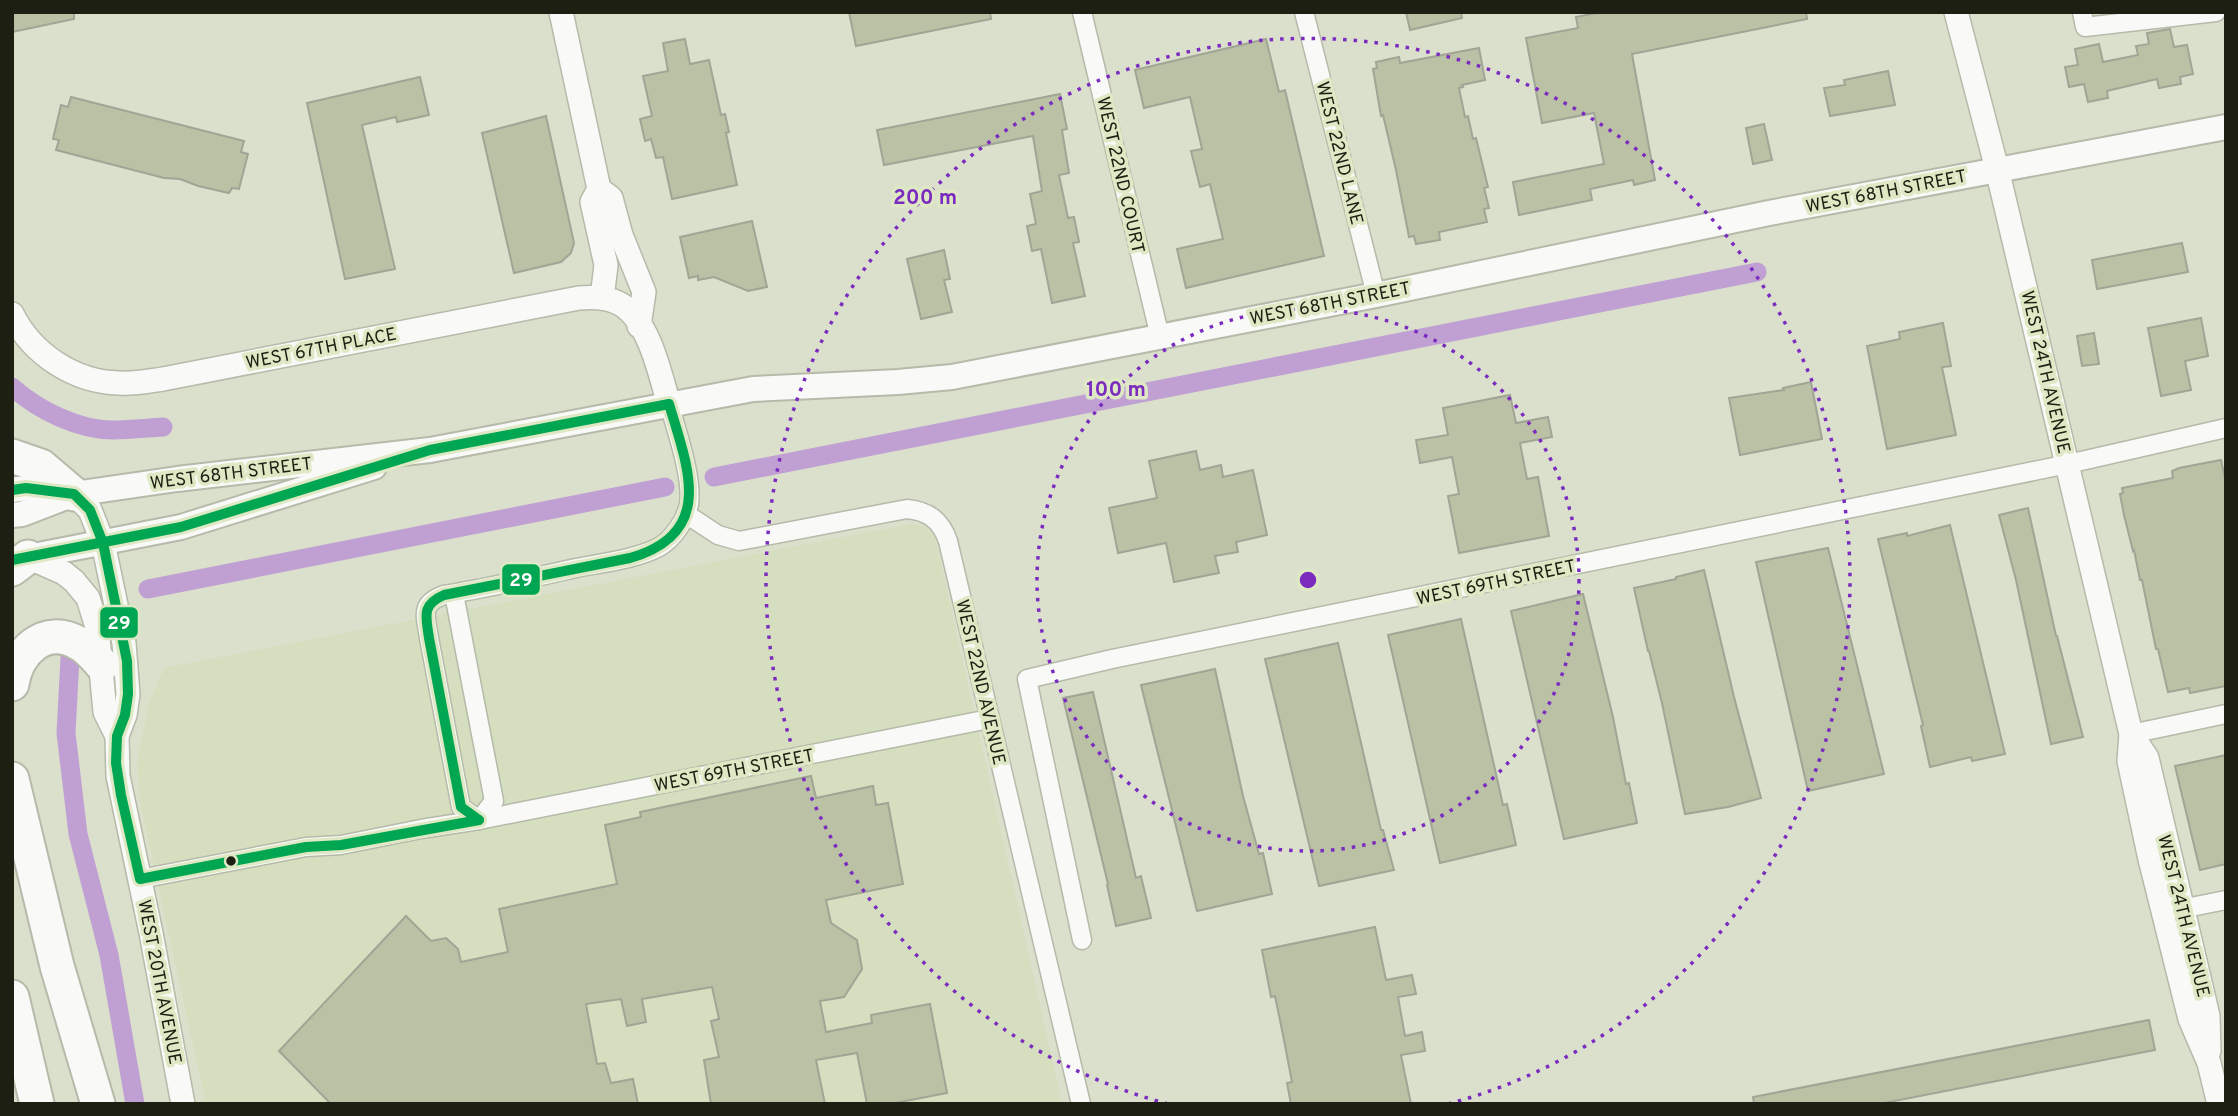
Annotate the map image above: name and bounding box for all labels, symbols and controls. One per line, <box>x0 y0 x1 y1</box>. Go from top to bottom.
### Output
street label: WEST 22ND LANE <box>1310 79 1367 227</box>
street label: WEST 22ND COURT <box>1090 95 1149 256</box>
street label: WEST 68TH STREET <box>1804 166 1969 219</box>
text: 200 m <box>893 185 957 212</box>
street label: WEST 68TH STREET <box>1248 278 1413 331</box>
street label: WEST 24TH AVENUE <box>2015 289 2074 456</box>
street label: WEST 67TH PLACE <box>244 324 399 375</box>
text: 100 m <box>1086 377 1146 404</box>
street label: WEST 68TH STREET <box>149 453 314 496</box>
street label: WEST 69TH STREET <box>1415 555 1578 612</box>
line badge: 29 <box>501 563 541 596</box>
centre of rings <box>1296 568 1320 592</box>
text: 29 <box>509 569 533 593</box>
street label: WEST 22ND AVENUE <box>949 597 1010 767</box>
line badge: 29 <box>99 606 139 639</box>
text: 29 <box>107 612 131 636</box>
street label: WEST 69TH STREET <box>652 745 816 798</box>
street label: WEST 24TH AVENUE <box>2151 833 2214 1000</box>
unlabelled marker <box>224 854 238 868</box>
street label: WEST 20TH AVENUE <box>131 898 186 1067</box>

